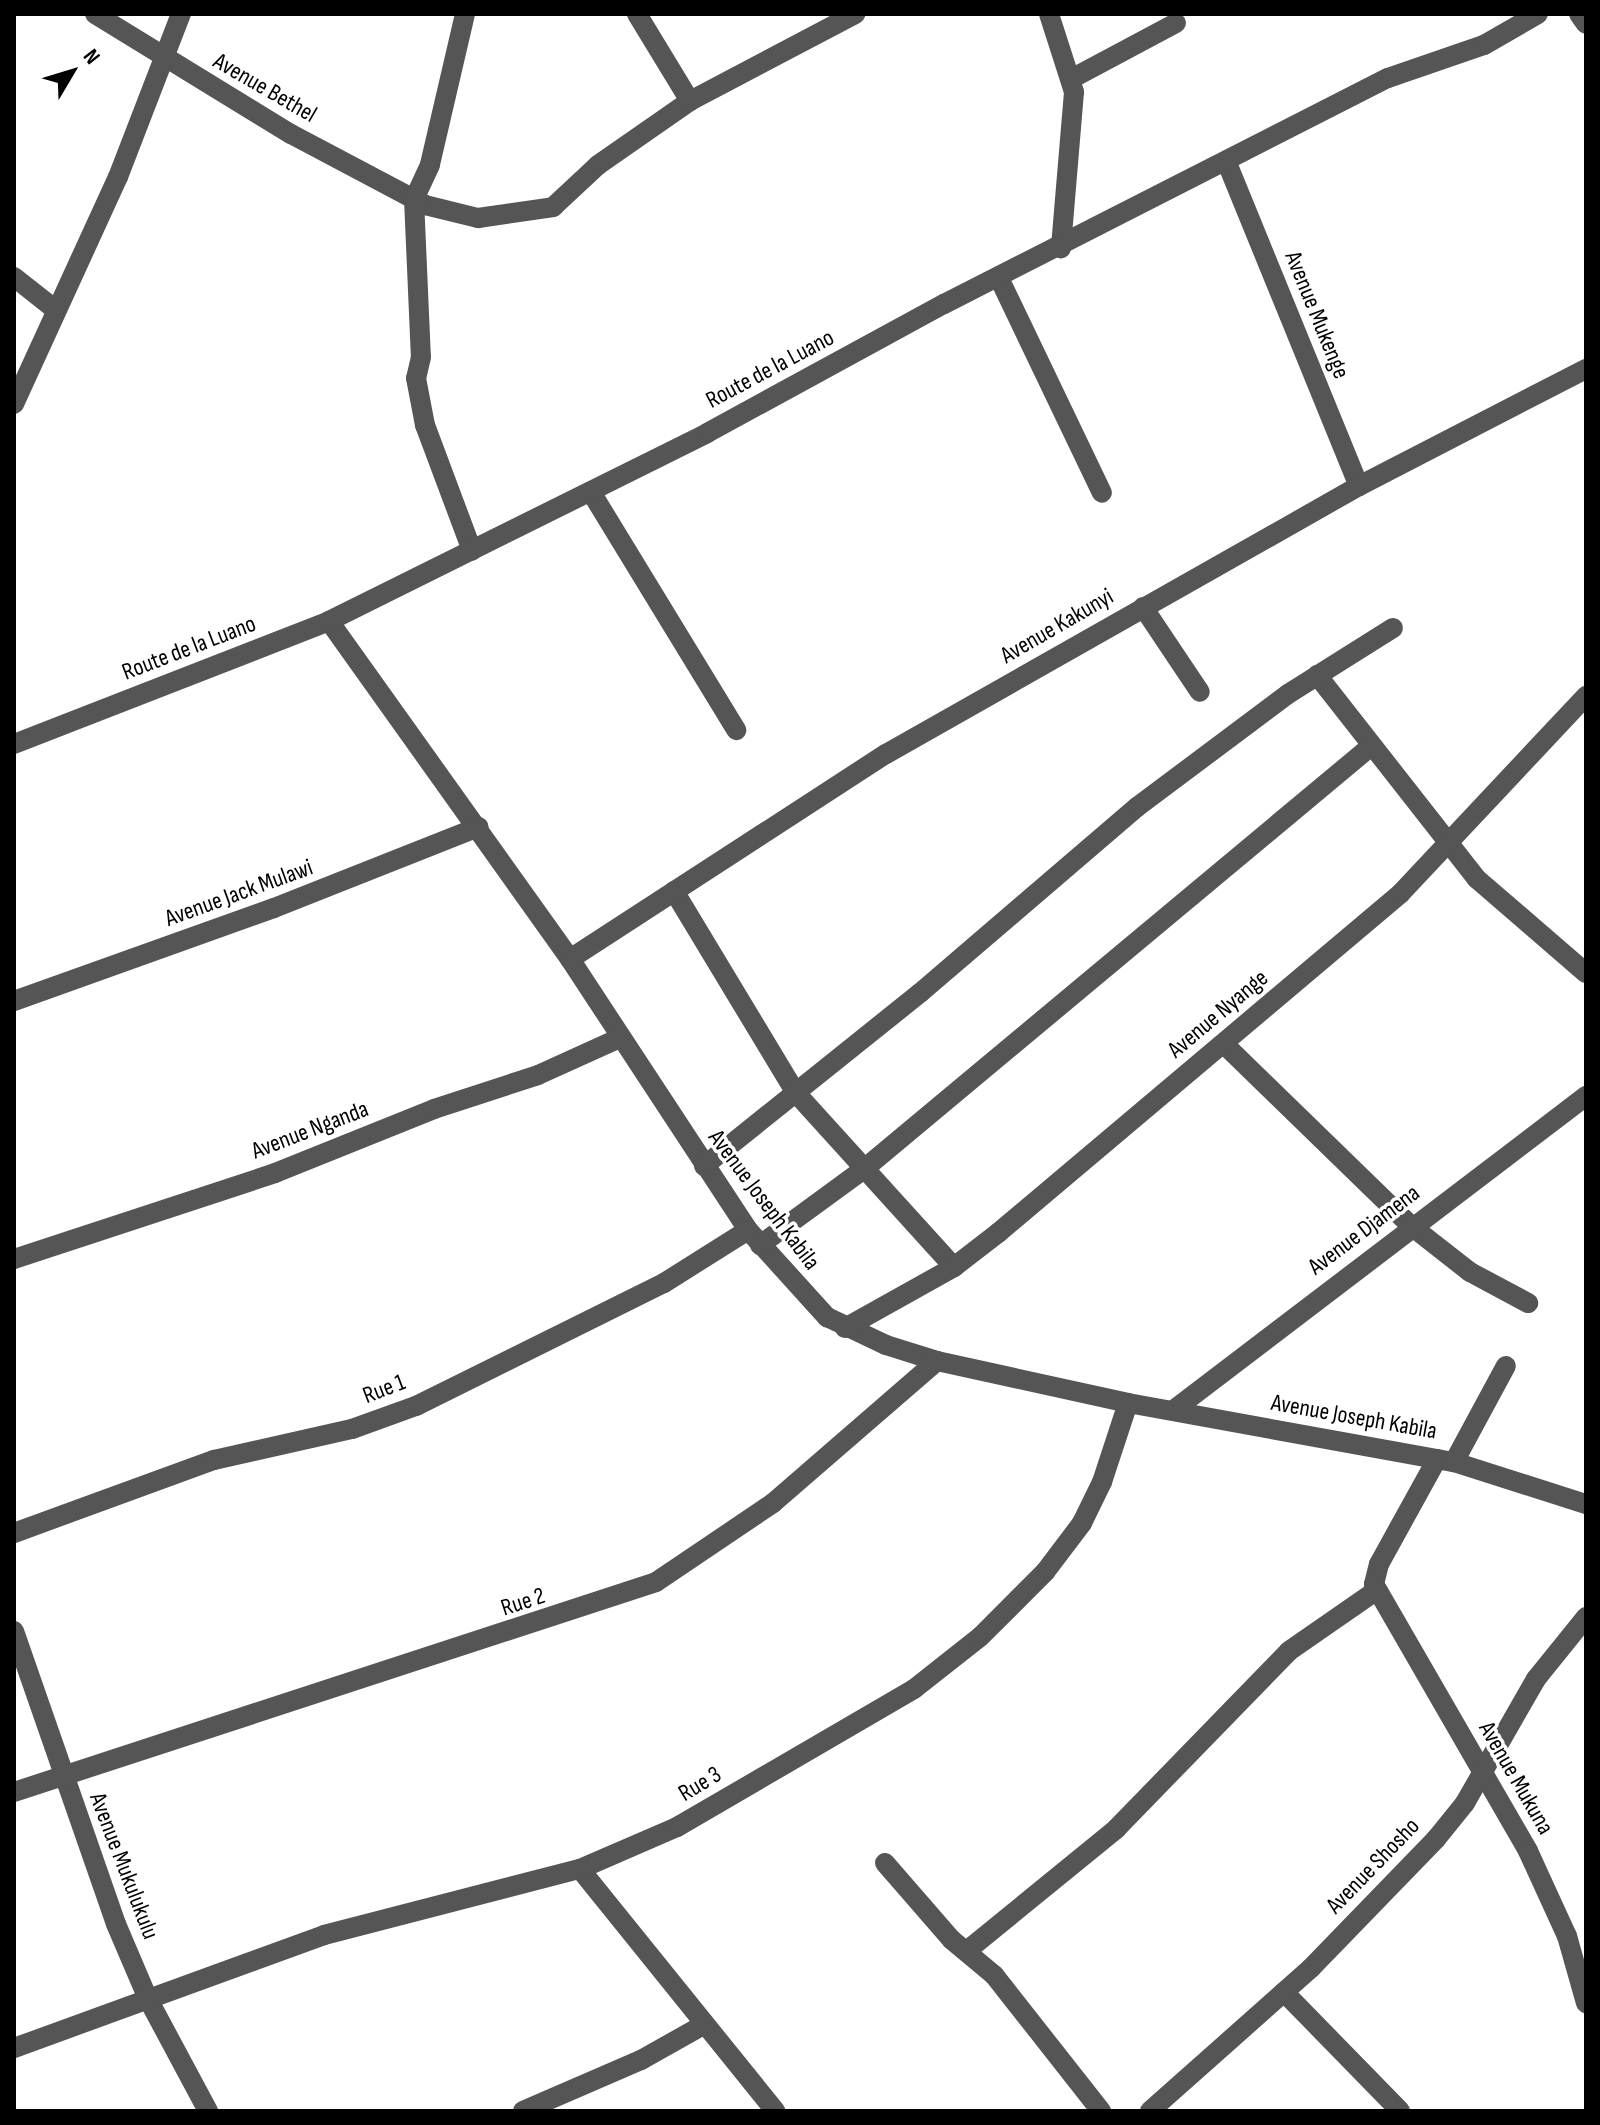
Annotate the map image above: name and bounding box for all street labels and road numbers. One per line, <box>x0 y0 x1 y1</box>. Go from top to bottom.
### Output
street label: Avenue Bethel <box>208 47 322 129</box>
street label: Avenue Mukenge <box>1278 247 1356 383</box>
street label: Route de la Luano <box>701 323 839 415</box>
street label: Avenue Kakunyi <box>995 582 1119 670</box>
street label: Route de la Luano <box>118 609 260 687</box>
street label: Avenue Jack Mulawi <box>161 853 317 933</box>
street label: Avenue Nyange <box>1162 964 1274 1064</box>
street label: Avenue Nganda <box>248 1095 372 1165</box>
street label: Avenue Joseph Kabila <box>702 1124 826 1276</box>
street label: Avenue Djamena <box>1302 1179 1426 1281</box>
street label: Rue 1 <box>359 1368 409 1410</box>
street label: Avenue Joseph Kabila <box>1269 1388 1439 1446</box>
street label: Rue 2 <box>497 1581 549 1623</box>
street label: Avenue Mukuna <box>1472 1716 1560 1840</box>
street label: Rue 3 <box>673 1760 727 1808</box>
street label: Avenue Mukulukulu <box>83 1789 165 1943</box>
street label: Avenue Shosho <box>1320 1812 1426 1920</box>

